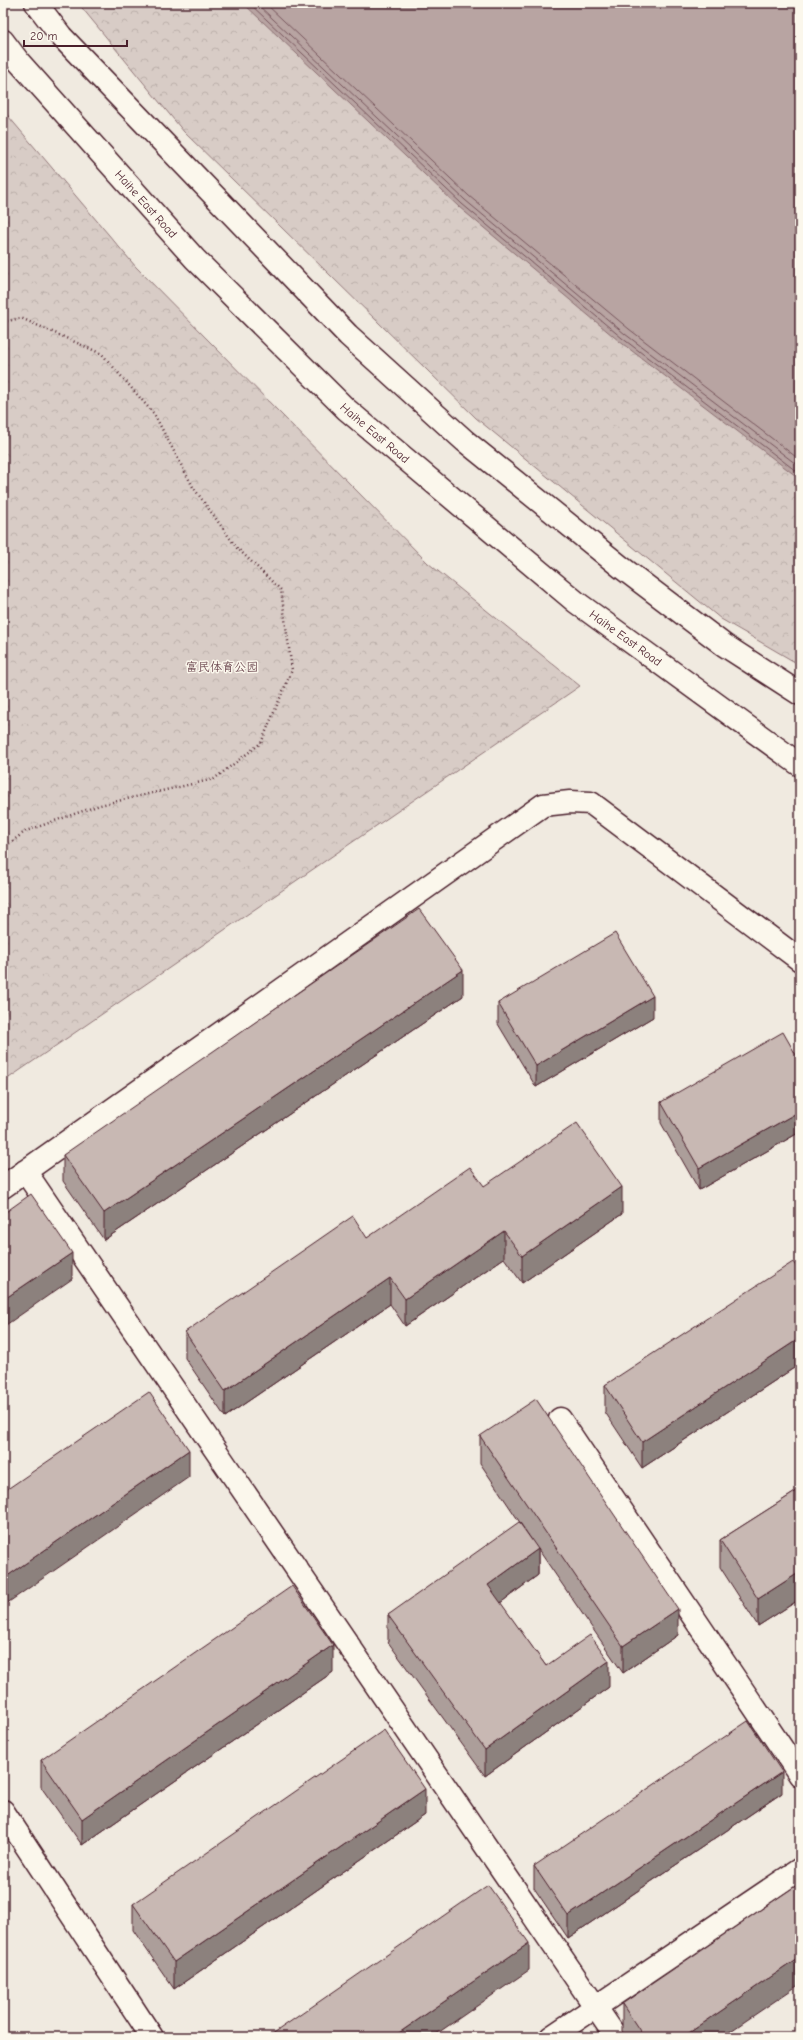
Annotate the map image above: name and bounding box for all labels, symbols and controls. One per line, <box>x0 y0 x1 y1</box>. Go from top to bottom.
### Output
scale bar <box>24 22 127 48</box>
text: 20 m <box>30 29 58 43</box>
street label: Haihe East Road <box>112 167 180 241</box>
street label: Haihe East Road <box>337 400 412 466</box>
street label: Haihe East Road <box>587 607 664 669</box>
park label: 富民体育公园 <box>186 660 258 674</box>

